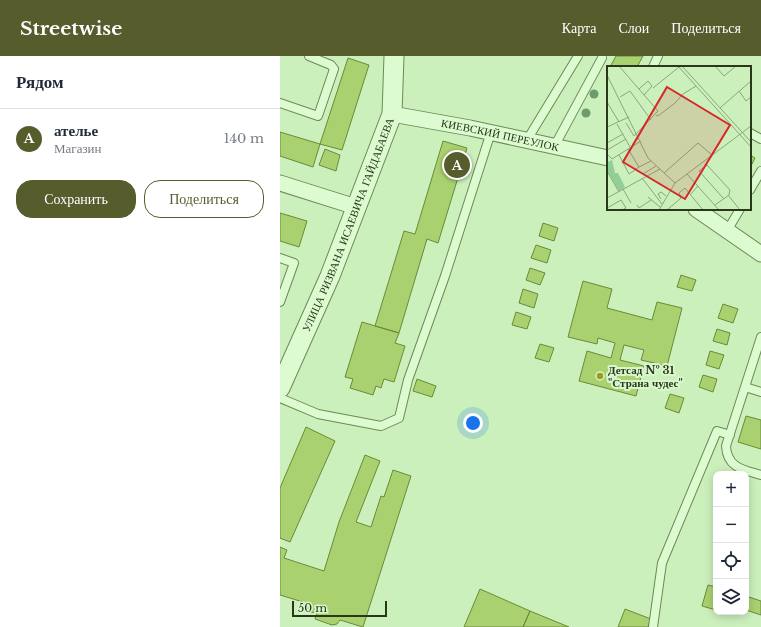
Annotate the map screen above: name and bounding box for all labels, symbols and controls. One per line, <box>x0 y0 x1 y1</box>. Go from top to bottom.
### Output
text: Streetwise <box>20 17 122 40</box>
text: Карта <box>562 19 596 37</box>
text: Слои <box>618 19 649 37</box>
text: Поделиться <box>671 19 741 37</box>
inset map <box>607 66 751 210</box>
text: Рядом <box>16 72 64 93</box>
street label: УЛИЦА РИЗВАНА ИСАЕВИЧА ГАЙДАБАЕВА <box>299 116 397 334</box>
street label: КИЕВСКИЙ ПЕРЕУЛОК <box>440 116 561 154</box>
text: ателье <box>54 121 98 140</box>
text: A <box>24 130 34 147</box>
text: 140 m <box>224 130 264 147</box>
text: Магазин <box>54 140 101 157</box>
pin: A <box>444 150 470 180</box>
button: Сохранить <box>16 180 136 218</box>
button: Поделиться <box>144 180 264 218</box>
place label: Детсад № 31 "Страна чудес" <box>608 363 683 390</box>
marker: Детсад № 31 "Страна чудес" <box>595 371 605 381</box>
your location <box>463 413 483 433</box>
map controls <box>713 471 749 615</box>
button: + <box>713 471 749 507</box>
button: − <box>713 507 749 543</box>
button: locate <box>713 543 749 579</box>
button: layers <box>713 579 749 615</box>
scale bar <box>292 599 387 618</box>
text: 50 m <box>298 601 327 615</box>

